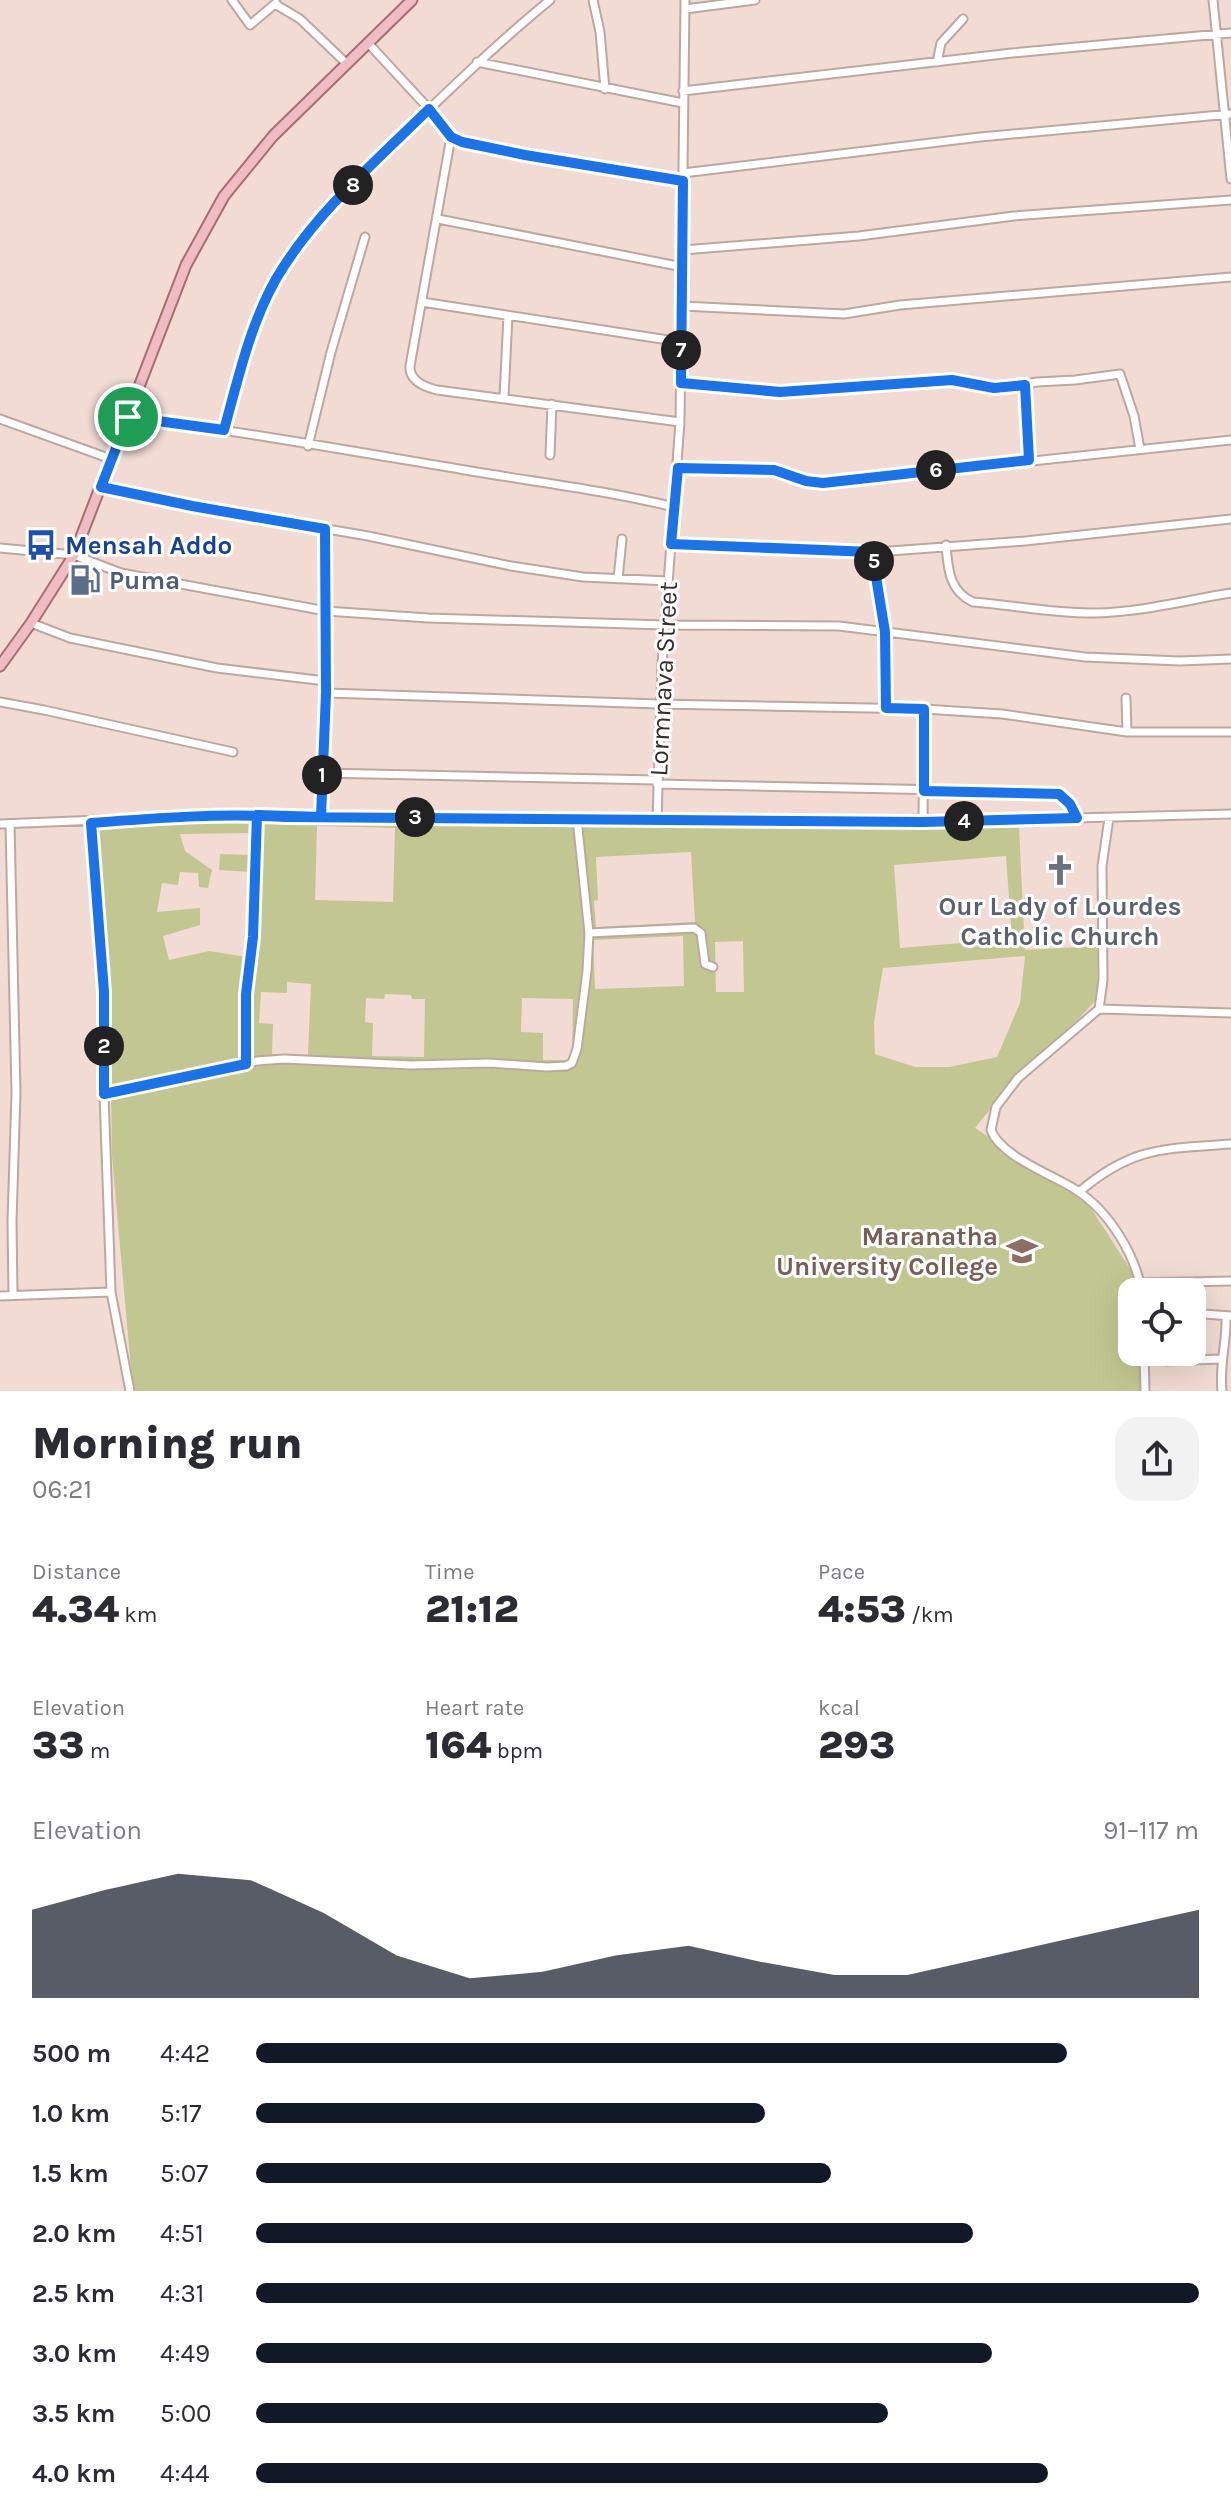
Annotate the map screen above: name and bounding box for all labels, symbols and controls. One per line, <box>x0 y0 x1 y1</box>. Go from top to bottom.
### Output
pin: 8 <box>333 165 373 205</box>
text: 8 <box>346 172 360 198</box>
pin: 7 <box>661 330 701 370</box>
text: 7 <box>676 337 686 363</box>
pin <box>94 383 162 451</box>
icon: arrive <box>106 395 150 439</box>
pin: 6 <box>916 450 956 490</box>
text: 6 <box>929 457 943 483</box>
bus stop icon: Mensah Addo <box>24 528 58 562</box>
place label: Mensah Addo <box>65 530 232 561</box>
pin: 5 <box>854 541 894 581</box>
text: 5 <box>868 548 880 574</box>
fuel station icon: Puma <box>68 563 102 597</box>
place label: Puma <box>109 565 180 596</box>
street label: Lormnava Street <box>643 581 684 777</box>
pin: 1 <box>302 755 342 795</box>
text: 1 <box>318 762 326 788</box>
pin: 3 <box>395 797 435 837</box>
pin: 4 <box>944 801 984 841</box>
text: 3 <box>408 804 422 830</box>
text: 4 <box>957 808 971 834</box>
church icon: Our Lady of Lourdes Catholic Church <box>1043 853 1077 887</box>
place label: Our Lady of Lourdes Catholic Church <box>939 891 1181 952</box>
pin: 2 <box>84 1026 124 1066</box>
text: 2 <box>97 1033 111 1059</box>
place label: Maranatha University College <box>776 1221 998 1282</box>
school or university icon: Maranatha University College <box>1005 1234 1039 1268</box>
map controls <box>1118 1278 1206 1366</box>
button: locate <box>1118 1278 1206 1366</box>
button: share <box>1115 1417 1199 1501</box>
text: Morning run <box>32 1418 303 1469</box>
text: 06:21 <box>32 1474 92 1505</box>
text: Distance <box>32 1559 121 1585</box>
text: Time <box>425 1559 474 1585</box>
text: Pace <box>818 1559 865 1585</box>
text: 4.34 <box>32 1585 119 1632</box>
text: 21:12 <box>425 1585 519 1632</box>
text: 4:53 <box>818 1585 906 1632</box>
text: km <box>119 1602 157 1628</box>
text: /km <box>906 1602 954 1628</box>
text: Elevation <box>32 1695 125 1721</box>
text: Heart rate <box>425 1695 524 1721</box>
text: kcal <box>818 1695 860 1721</box>
text: 33 <box>32 1721 84 1768</box>
text: 164 <box>425 1721 491 1768</box>
text: 293 <box>818 1721 895 1768</box>
text: m <box>84 1738 110 1764</box>
text: bpm <box>491 1738 543 1764</box>
text: Elevation <box>32 1815 142 1846</box>
text: 91–117 m <box>1103 1815 1199 1846</box>
text: 500 m <box>32 2038 111 2069</box>
text: 4:42 <box>160 2038 210 2069</box>
text: 1.0 km <box>32 2098 110 2129</box>
text: 5:17 <box>160 2098 201 2129</box>
text: 1.5 km <box>32 2158 109 2189</box>
text: 5:07 <box>160 2158 208 2189</box>
text: 2.0 km <box>32 2218 116 2249</box>
text: 4:51 <box>160 2218 204 2249</box>
text: 2.5 km <box>32 2278 115 2309</box>
text: 4:31 <box>160 2278 204 2309</box>
text: 3.0 km <box>32 2338 117 2369</box>
text: 4:49 <box>160 2338 210 2369</box>
text: 3.5 km <box>32 2398 116 2429</box>
text: 5:00 <box>160 2398 212 2429</box>
text: 4.0 km <box>32 2458 116 2489</box>
text: 4:44 <box>160 2458 210 2489</box>

